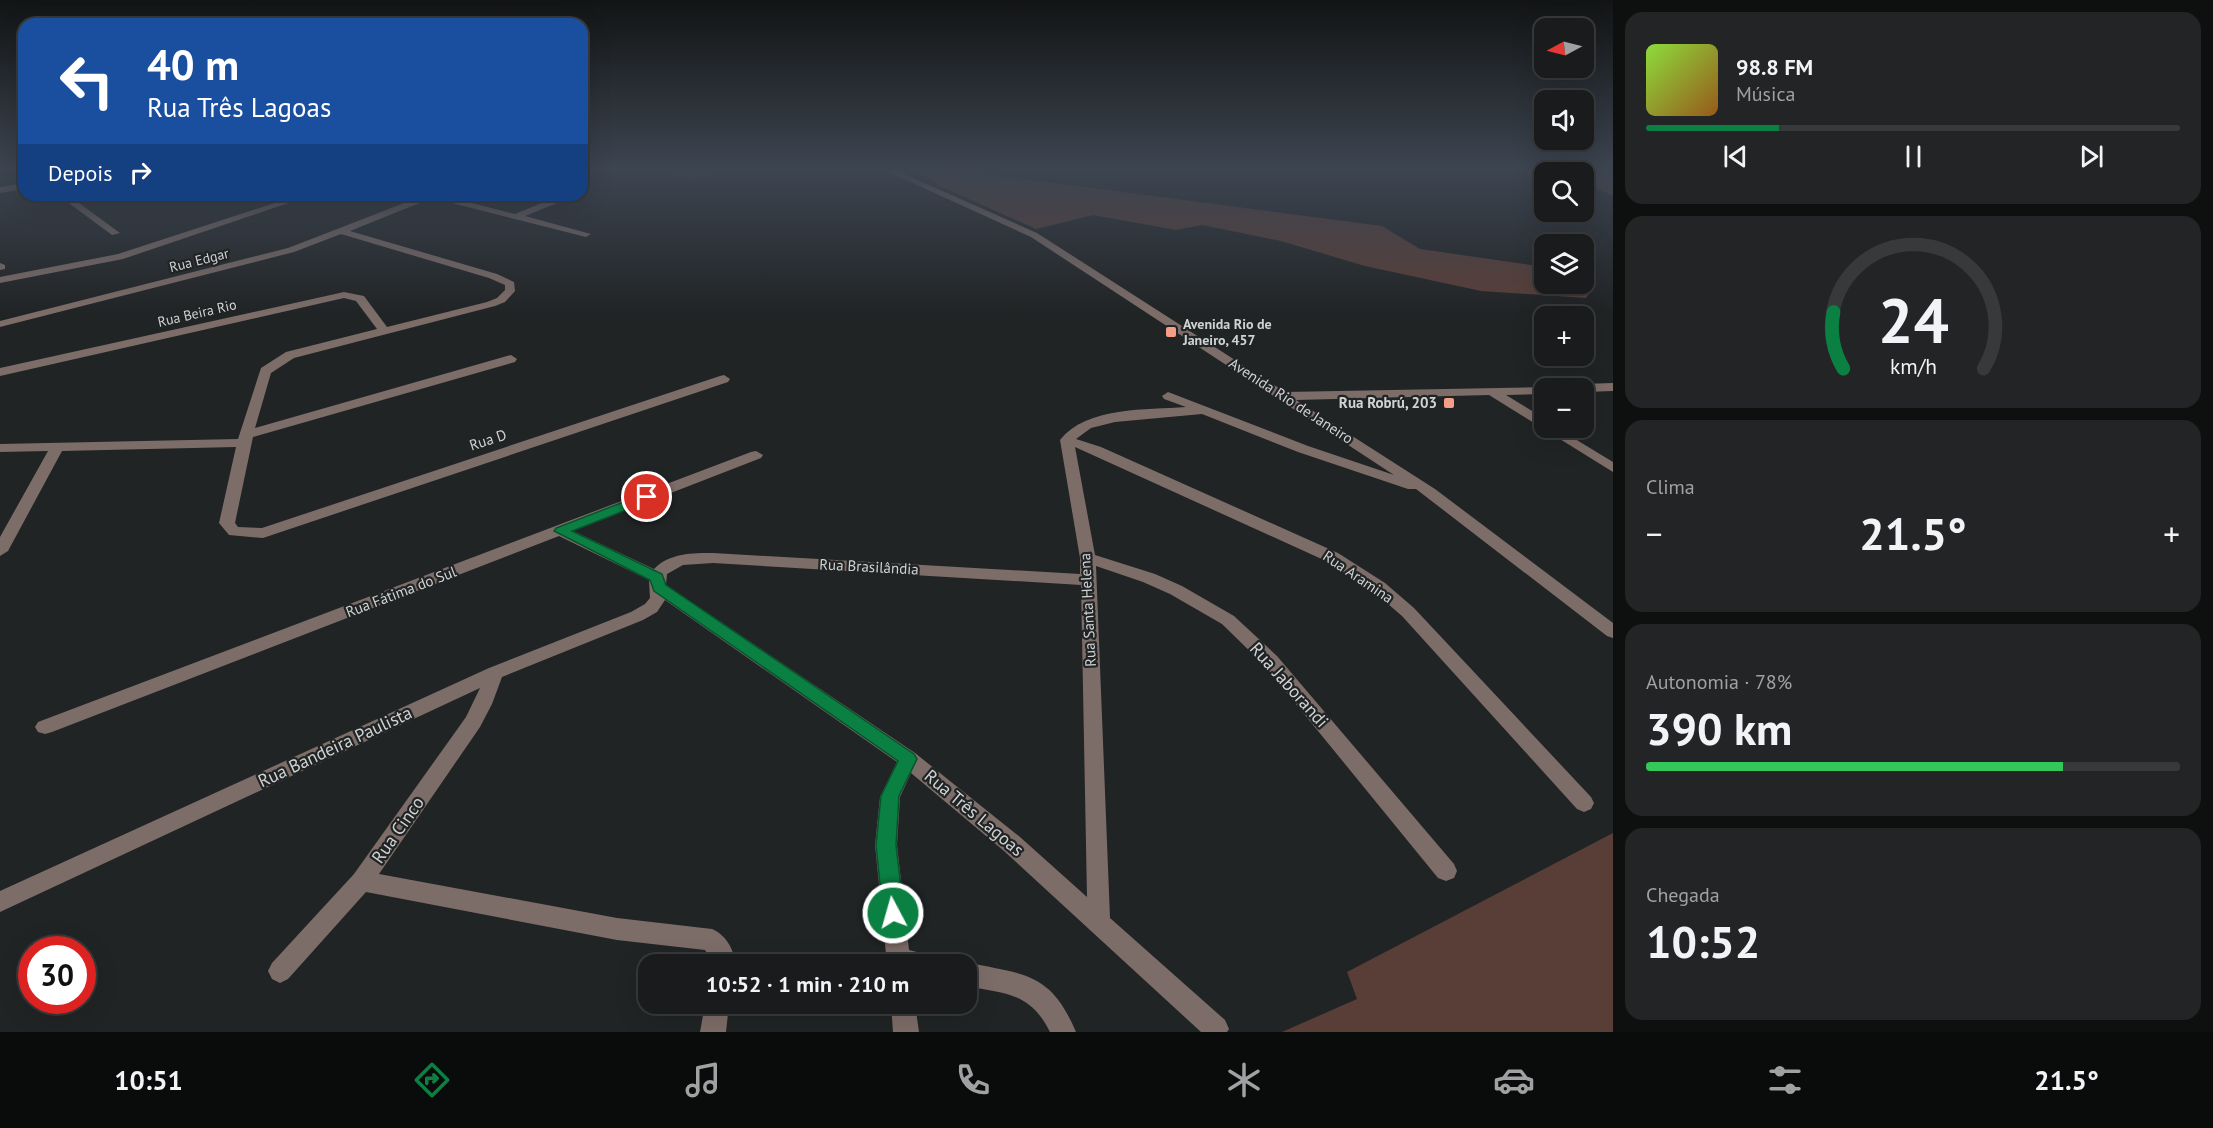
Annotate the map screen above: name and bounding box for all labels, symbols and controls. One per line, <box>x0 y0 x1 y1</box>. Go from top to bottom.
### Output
north arrow <box>1534 18 1594 78</box>
map controls <box>1534 18 1594 438</box>
text: 40 m <box>147 37 239 92</box>
icon: left <box>48 42 126 120</box>
text: 98.8 FM <box>1736 53 1813 81</box>
text: Música <box>1736 81 1795 107</box>
text: Rua Três Lagoas <box>147 90 331 124</box>
button: sound <box>1534 90 1594 150</box>
icon: previous <box>1719 140 1752 173</box>
icon: pause <box>1897 140 1930 173</box>
icon: next <box>2075 140 2108 173</box>
icon: right <box>124 156 157 189</box>
text: Depois <box>48 159 112 187</box>
button: search <box>1534 162 1594 222</box>
button: layers <box>1534 234 1594 294</box>
street label: Rua Edgar <box>167 244 231 276</box>
text: 24 <box>1878 279 1948 360</box>
street label: Rua Beira Rio <box>156 295 238 331</box>
button: + <box>1534 306 1594 366</box>
place label: Avenida Rio de Janeiro, 457 <box>1182 315 1272 349</box>
marker: Avenida Rio de Janeiro, 457 <box>1164 325 1178 339</box>
text: km/h <box>1889 352 1936 380</box>
street label: Avenida Rio de Janeiro <box>1226 353 1357 448</box>
button: − <box>1534 378 1594 438</box>
place label: Rua Robrú, 203 <box>1339 393 1437 412</box>
marker: Rua Robrú, 203 <box>1442 396 1456 410</box>
street label: Rua D <box>467 425 509 454</box>
pin <box>621 471 672 522</box>
text: Clima <box>1646 474 1695 500</box>
icon: arrive <box>630 480 663 513</box>
text: 21.5° <box>1859 504 1967 562</box>
text: − <box>1646 512 1663 555</box>
text: + <box>2163 512 2180 555</box>
street label: Rua Aramina <box>1319 546 1397 607</box>
street label: Rua Santa Helena <box>1075 553 1100 667</box>
street label: Rua Brasilândia <box>819 554 919 579</box>
street label: Rua Fátima do Sul <box>343 562 459 621</box>
street label: Rua Jaborandi <box>1245 637 1334 732</box>
text: Autonomia · 78% <box>1646 669 1792 695</box>
text: 390 km <box>1646 699 1792 757</box>
street label: Rua Bandeira Paulista <box>254 701 416 792</box>
street label: Rua Três Lagoas <box>920 764 1029 861</box>
street label: Rua Cinco <box>366 792 429 868</box>
position arrow <box>861 881 925 945</box>
text: Chegada <box>1646 882 1720 908</box>
text: 10:52 <box>1646 912 1760 970</box>
speed limit sign: 30 <box>18 936 96 1014</box>
text: 10:52 · 1 min · 210 m <box>706 970 909 998</box>
icon: directions <box>411 1059 453 1101</box>
icon: music <box>682 1059 724 1101</box>
icon: phone <box>952 1059 994 1101</box>
icon: climate <box>1223 1059 1265 1101</box>
icon: car <box>1493 1059 1535 1101</box>
icon: filters <box>1764 1059 1806 1101</box>
text: 10:51 <box>114 1063 183 1097</box>
text: 21.5° <box>2034 1063 2099 1097</box>

